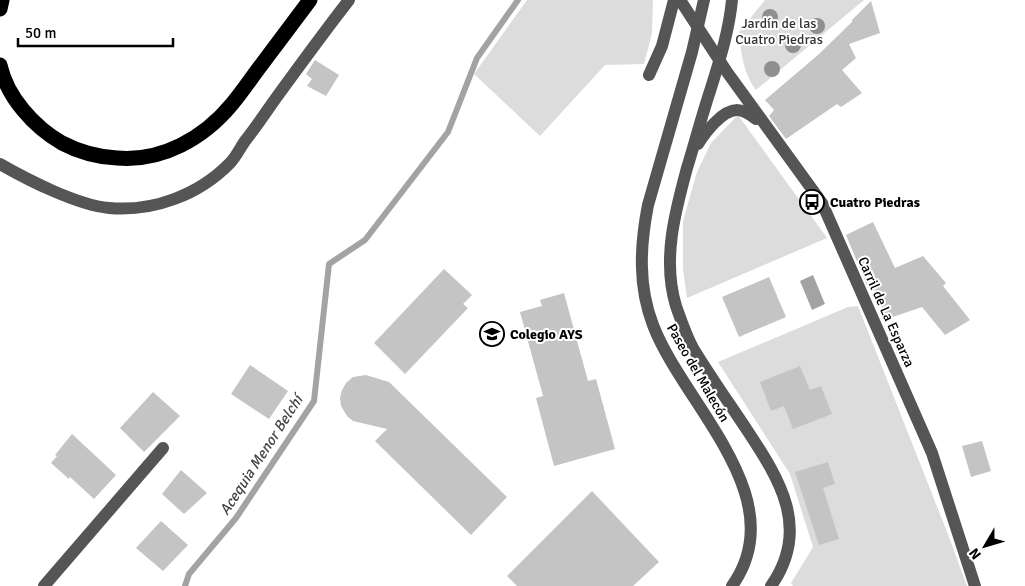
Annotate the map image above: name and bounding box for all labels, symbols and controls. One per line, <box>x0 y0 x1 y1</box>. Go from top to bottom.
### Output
scale bar <box>18 15 172 47</box>
park label: Jardín de las Cuatro Piedras <box>735 15 823 48</box>
text: 50 m <box>25 24 56 42</box>
bus stop icon: Cuatro Piedras <box>799 189 825 215</box>
place label: Cuatro Piedras <box>830 194 920 211</box>
street label: Carril de La Esparza <box>854 254 918 370</box>
school or university icon: Colegio AYS <box>479 321 505 347</box>
street label: Paseo del Malecón <box>663 321 733 425</box>
place label: Colegio AYS <box>510 326 583 343</box>
water label: Acequia Menor Belchí <box>216 389 308 518</box>
north arrow <box>960 521 1010 571</box>
text: N <box>965 545 985 563</box>

